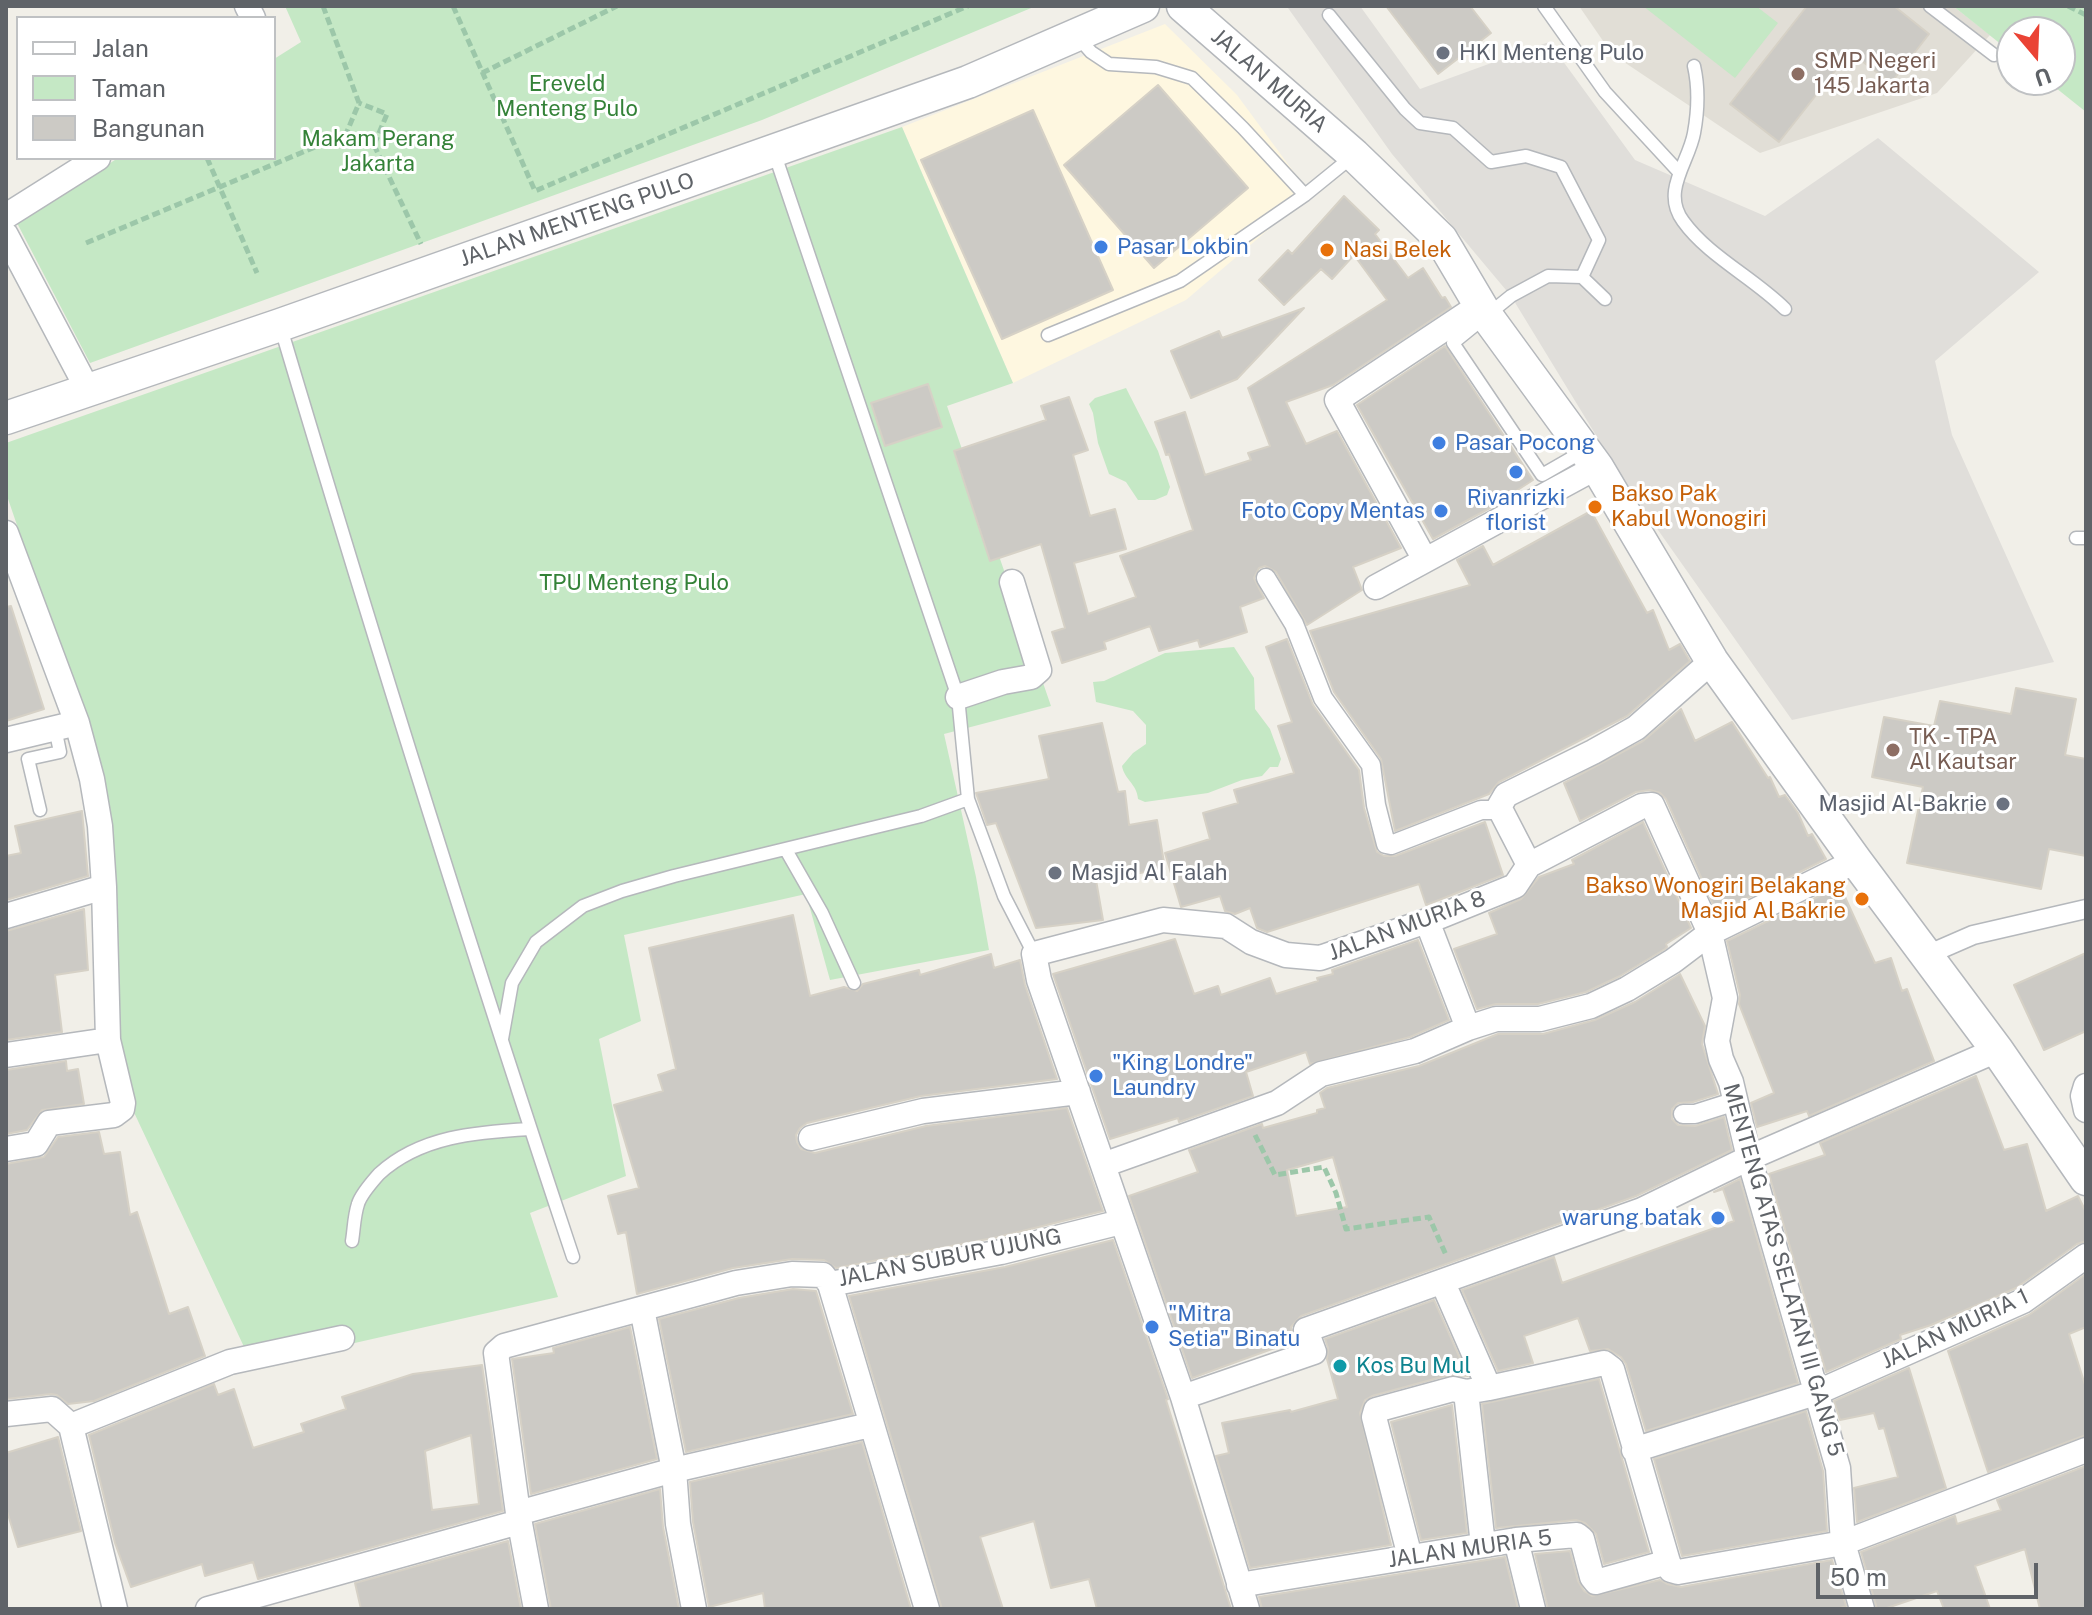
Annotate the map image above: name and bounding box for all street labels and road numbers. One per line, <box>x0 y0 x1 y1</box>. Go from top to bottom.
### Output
street label: JALAN MURIA <box>1205 23 1333 139</box>
street label: JALAN MENTENG PULO <box>456 167 698 273</box>
street label: JALAN MURIA 8 <box>1325 885 1489 967</box>
street label: MENTENG ATAS SELATAN III GANG 5 <box>1717 1080 1849 1460</box>
street label: JALAN SUBUR UJUNG <box>836 1223 1064 1293</box>
street label: JALAN MURIA 1 <box>1877 1283 2033 1375</box>
street label: JALAN MURIA 5 <box>1387 1524 1553 1574</box>

